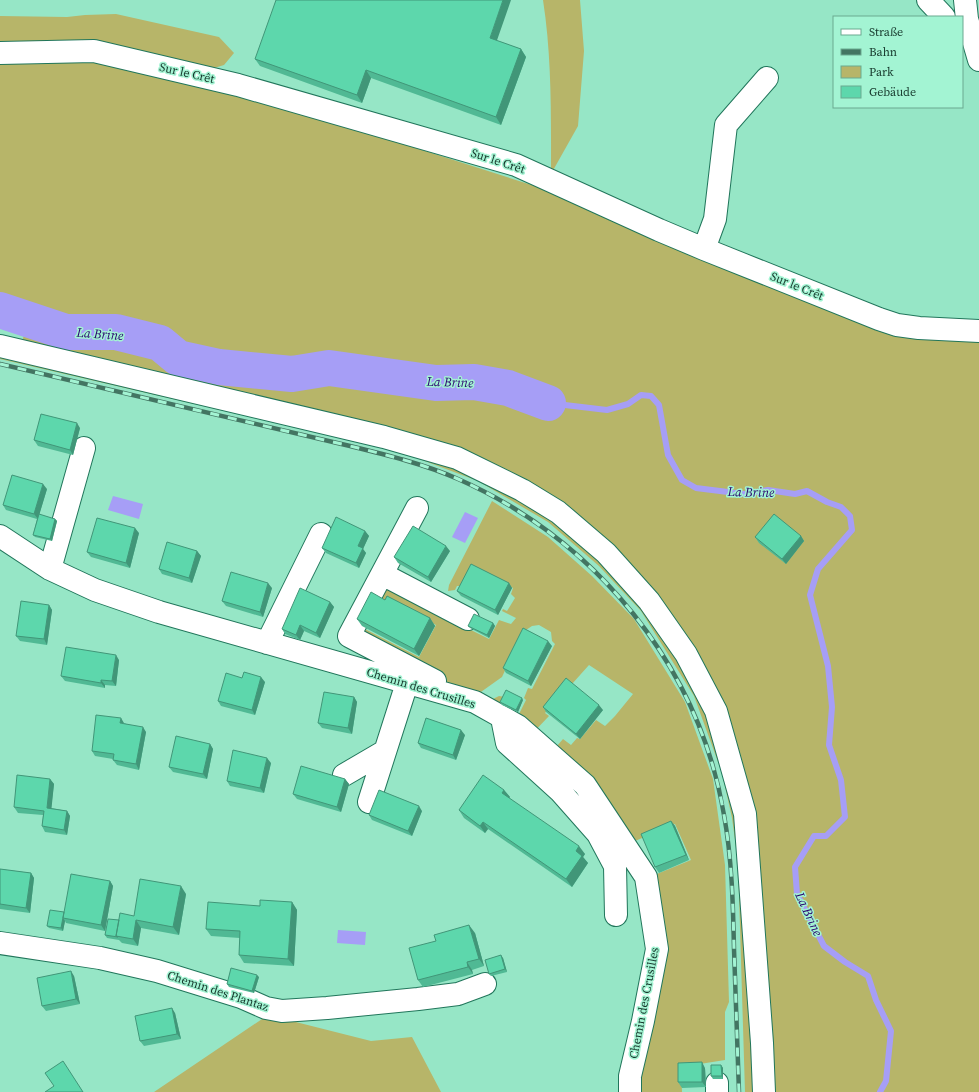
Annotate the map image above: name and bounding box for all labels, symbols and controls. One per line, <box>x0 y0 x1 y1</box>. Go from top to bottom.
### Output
legend <box>833 16 963 108</box>
text: Straße <box>869 24 903 40</box>
text: Bahn <box>869 44 897 60</box>
street label: Sur le Crêt <box>158 59 216 87</box>
text: Park <box>869 64 894 80</box>
text: Gebäude <box>869 84 916 100</box>
street label: Sur le Crêt <box>469 145 527 177</box>
street label: Sur le Crêt <box>768 268 826 304</box>
water label: La Brine <box>75 324 125 344</box>
water label: La Brine <box>425 373 474 391</box>
water label: La Brine <box>726 483 775 501</box>
street label: Chemin des Crusilles <box>365 664 477 712</box>
water label: La Brine <box>791 888 827 939</box>
street label: Chemin des Crusilles <box>625 946 663 1060</box>
street label: Chemin des Plantaz <box>165 967 271 1015</box>

